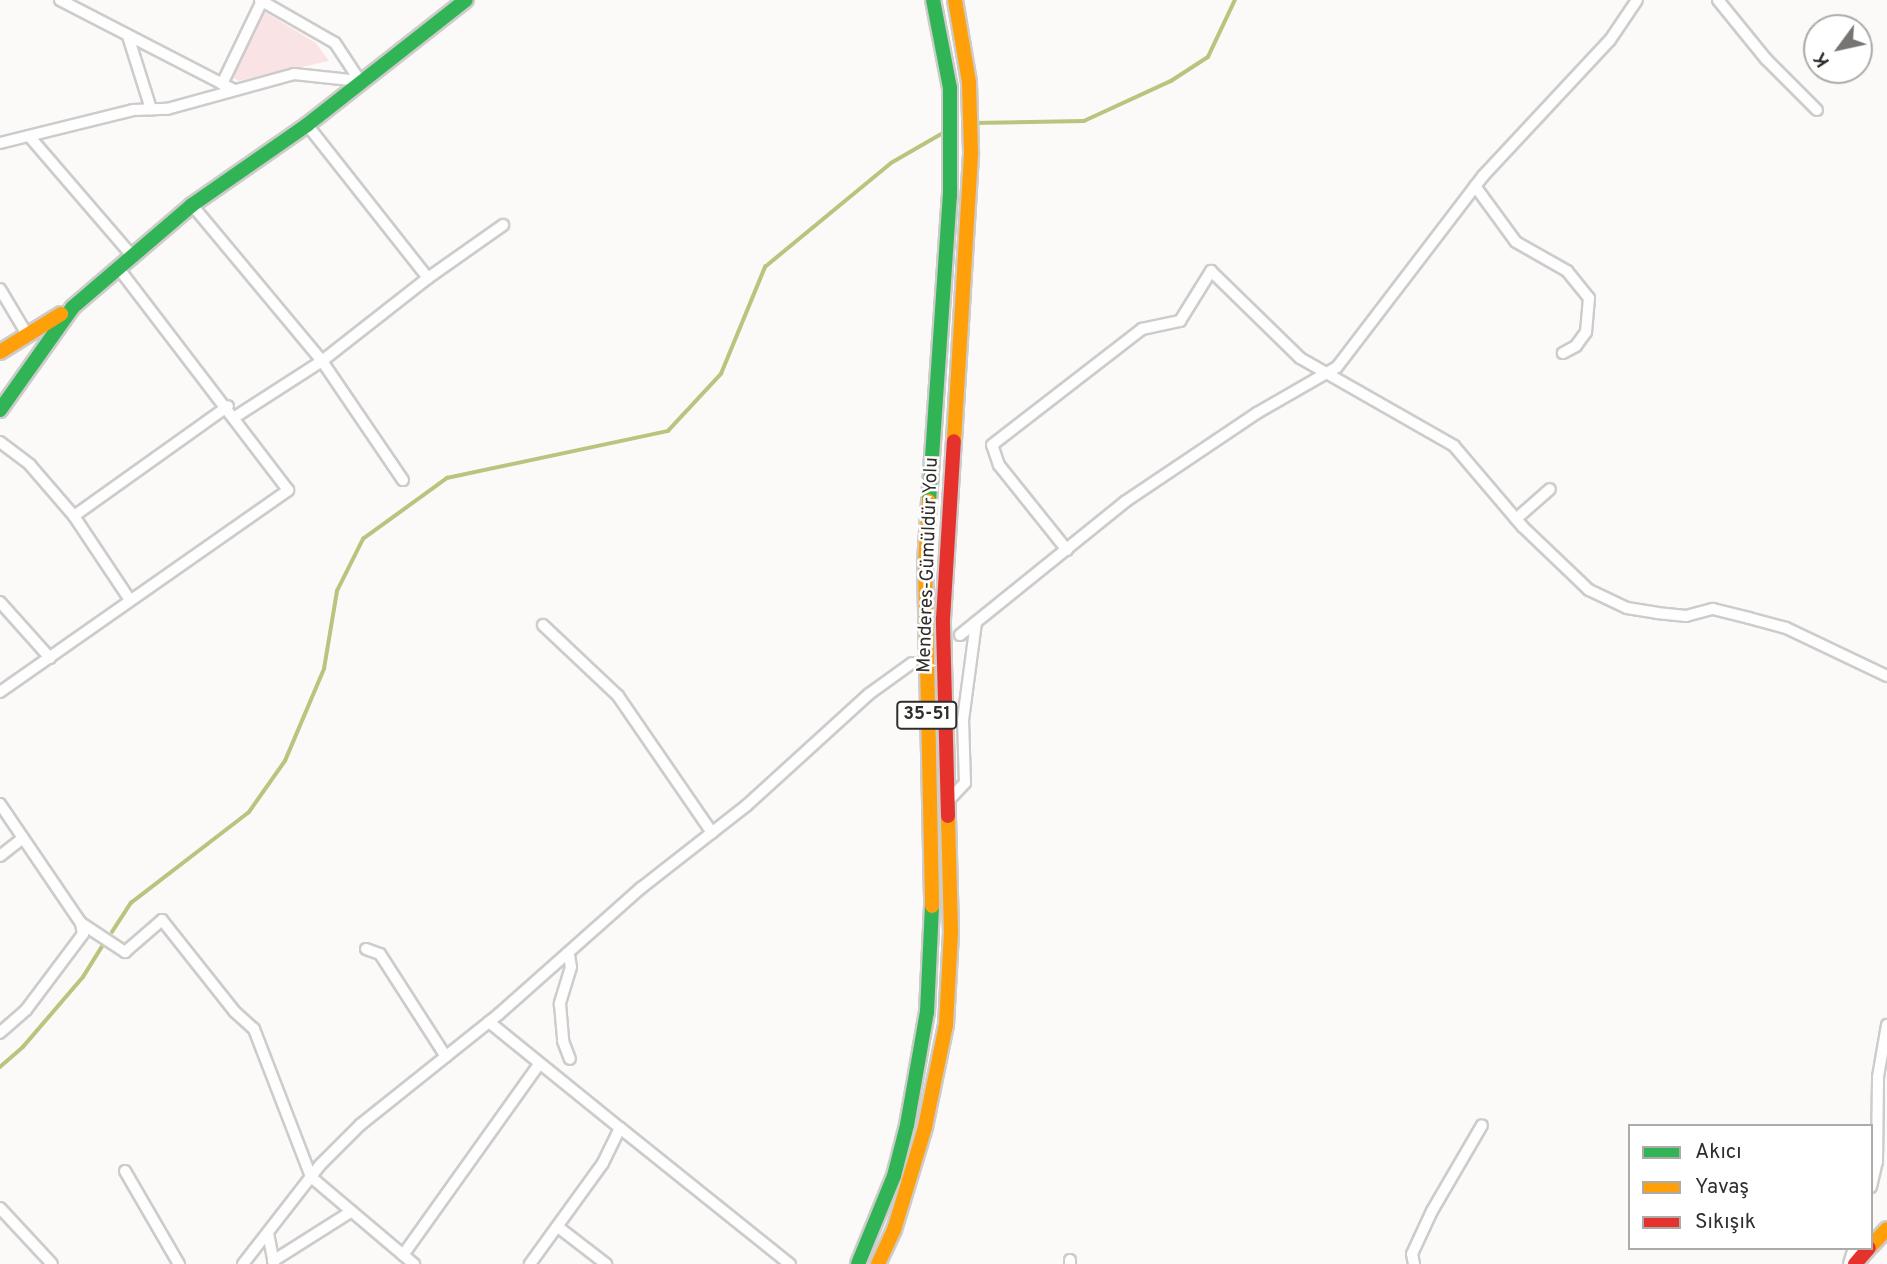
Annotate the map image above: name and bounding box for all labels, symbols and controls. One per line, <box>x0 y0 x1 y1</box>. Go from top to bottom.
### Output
north arrow <box>1803 14 1873 84</box>
text: K <box>1808 47 1836 72</box>
street label: Menderes-Gümüldür Yolu <box>914 456 944 674</box>
road number: 35-51 <box>895 700 958 730</box>
legend <box>1628 1124 1873 1250</box>
text: Akıcı <box>1695 1139 1742 1166</box>
text: Yavaş <box>1695 1174 1749 1201</box>
text: Sıkışık <box>1695 1209 1756 1236</box>

